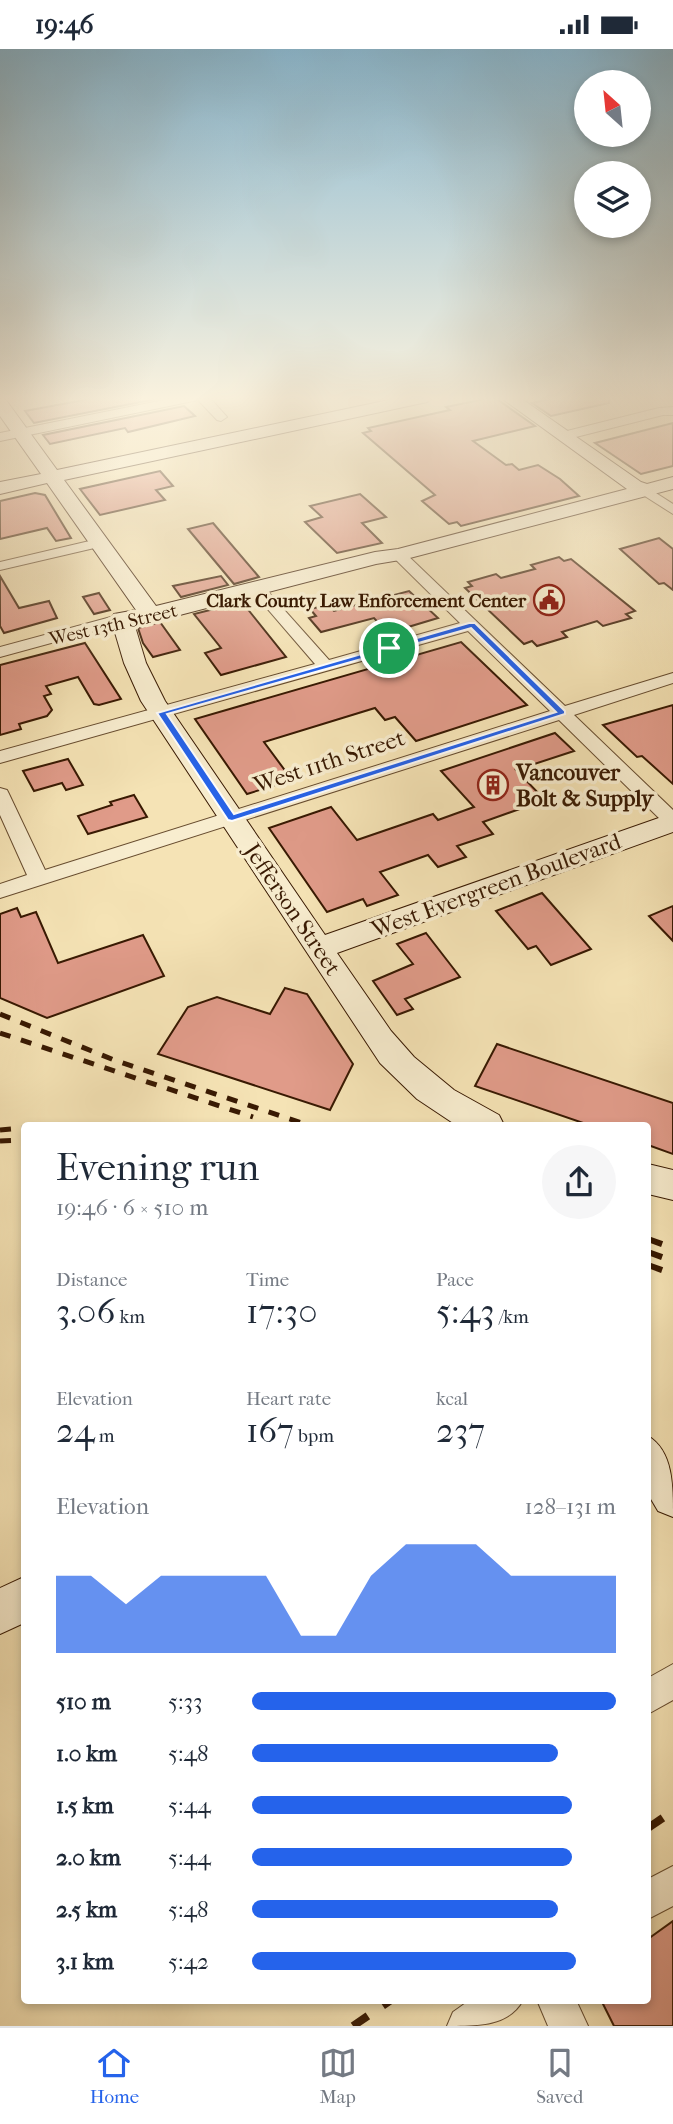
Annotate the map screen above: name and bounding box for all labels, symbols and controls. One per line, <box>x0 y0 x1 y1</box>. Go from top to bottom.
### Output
text: 19:46 <box>35 9 94 40</box>
north arrow <box>574 70 651 147</box>
map controls <box>574 70 651 238</box>
button: layers <box>574 161 651 238</box>
public building icon: Clark County Law Enforcement Center <box>532 583 566 617</box>
place label: Clark County Law Enforcement Center <box>206 590 527 612</box>
street label: West 13th Street <box>46 599 180 651</box>
pin <box>359 618 419 678</box>
icon: arrive <box>370 629 408 667</box>
street label: West 11th Street <box>249 724 408 799</box>
place label: Vancouver Bolt & Supply <box>515 759 655 812</box>
building icon: Vancouver Bolt & Supply <box>476 768 510 802</box>
street label: West Evergreen Boulevard <box>367 828 625 944</box>
street label: Jefferson Street <box>237 837 347 980</box>
text: Evening run <box>56 1145 259 1190</box>
button: share <box>542 1145 616 1219</box>
text: 19:46 · 6 × 510 m <box>56 1194 208 1221</box>
text: Distance <box>56 1269 127 1291</box>
text: Time <box>246 1269 289 1291</box>
text: Pace <box>436 1269 474 1291</box>
text: 3.06 <box>56 1291 115 1332</box>
text: 17:30 <box>246 1291 318 1332</box>
text: 5:43 <box>436 1291 495 1332</box>
text: km <box>115 1306 145 1328</box>
text: /km <box>495 1306 529 1328</box>
text: Elevation <box>56 1388 133 1410</box>
text: Heart rate <box>246 1388 331 1410</box>
text: kcal <box>436 1388 468 1410</box>
text: 24 <box>56 1410 95 1451</box>
text: 167 <box>246 1410 294 1451</box>
text: 237 <box>436 1410 485 1451</box>
text: m <box>95 1425 115 1447</box>
text: bpm <box>294 1425 334 1447</box>
text: Elevation <box>56 1493 149 1520</box>
text: 128–131 m <box>524 1493 616 1520</box>
text: 510 m <box>56 1688 111 1715</box>
text: 5:33 <box>168 1688 202 1715</box>
text: 1.0 km <box>56 1740 117 1767</box>
text: 5:48 <box>168 1740 209 1767</box>
text: 1.5 km <box>56 1792 114 1819</box>
text: 5:44 <box>168 1792 211 1819</box>
text: 2.0 km <box>56 1844 121 1871</box>
text: 5:44 <box>168 1844 211 1871</box>
text: 2.5 km <box>56 1896 117 1923</box>
text: 5:48 <box>168 1896 209 1923</box>
text: 3.1 km <box>56 1948 114 1975</box>
text: 5:42 <box>168 1948 209 1975</box>
tab: Home <box>90 2044 139 2108</box>
tab: Map <box>319 2044 357 2108</box>
tab: Saved <box>536 2044 583 2108</box>

